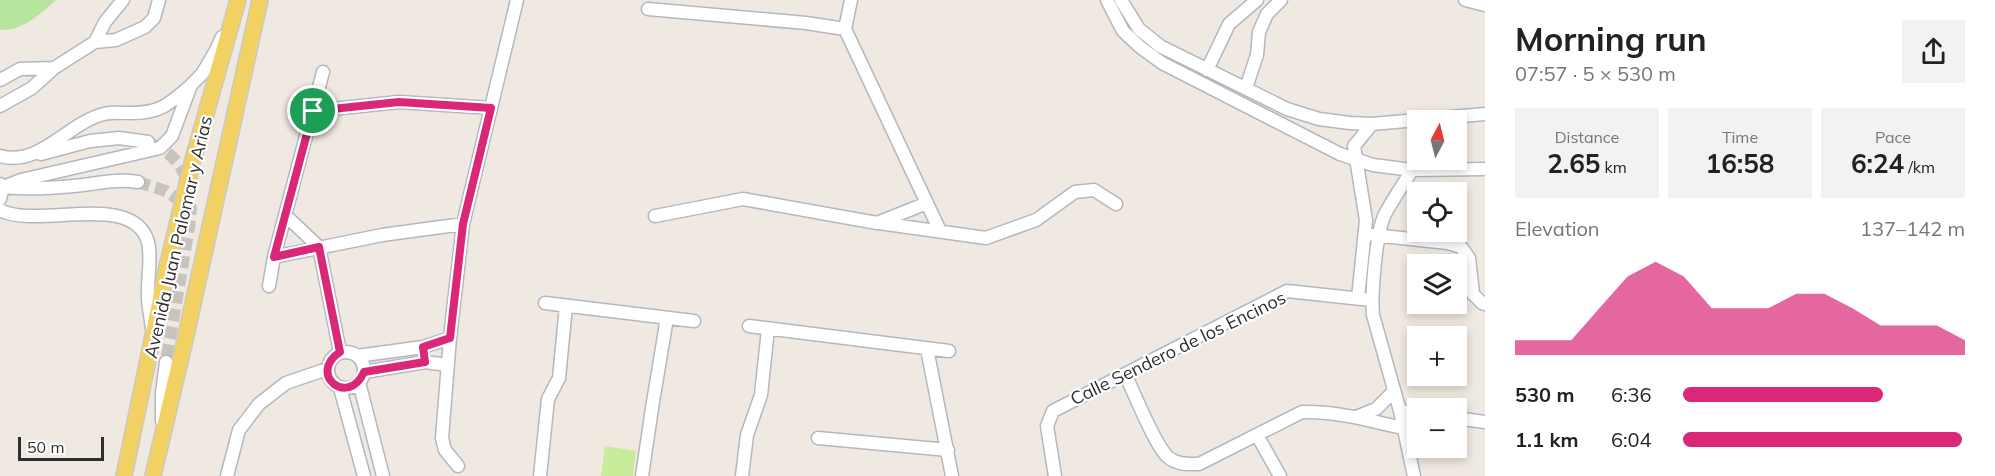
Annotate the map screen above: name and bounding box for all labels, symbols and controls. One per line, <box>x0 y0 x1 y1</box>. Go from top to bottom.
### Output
text: Morning run <box>1515 18 1707 59</box>
button: share <box>1902 20 1965 83</box>
text: 07:57 · 5 × 530 m <box>1515 61 1676 86</box>
pin <box>287 85 338 136</box>
icon: arrive <box>296 94 329 127</box>
north arrow <box>1407 110 1467 170</box>
map controls <box>1407 110 1467 458</box>
street label: Avenida Juan Palomar y Arias <box>139 114 217 360</box>
text: Distance <box>1555 127 1619 147</box>
text: Time <box>1722 127 1758 147</box>
text: Pace <box>1875 127 1911 147</box>
text: 2.65 <box>1547 147 1600 180</box>
text: 16:58 <box>1706 147 1774 180</box>
text: 6:24 <box>1851 147 1904 180</box>
text: km <box>1600 157 1627 177</box>
text: /km <box>1904 157 1935 177</box>
button: locate <box>1407 182 1467 242</box>
text: Elevation <box>1515 216 1600 241</box>
text: 137–142 m <box>1860 216 1965 241</box>
button: layers <box>1407 254 1467 314</box>
street label: Calle Sendero de los Encinos <box>1066 286 1290 410</box>
button: + <box>1407 326 1467 386</box>
text: 530 m <box>1515 382 1574 407</box>
text: 6:36 <box>1611 382 1652 407</box>
button: − <box>1407 398 1467 458</box>
text: 1.1 km <box>1515 427 1578 452</box>
text: 6:04 <box>1611 427 1652 452</box>
scale bar <box>18 434 104 462</box>
text: 50 m <box>27 437 64 457</box>

